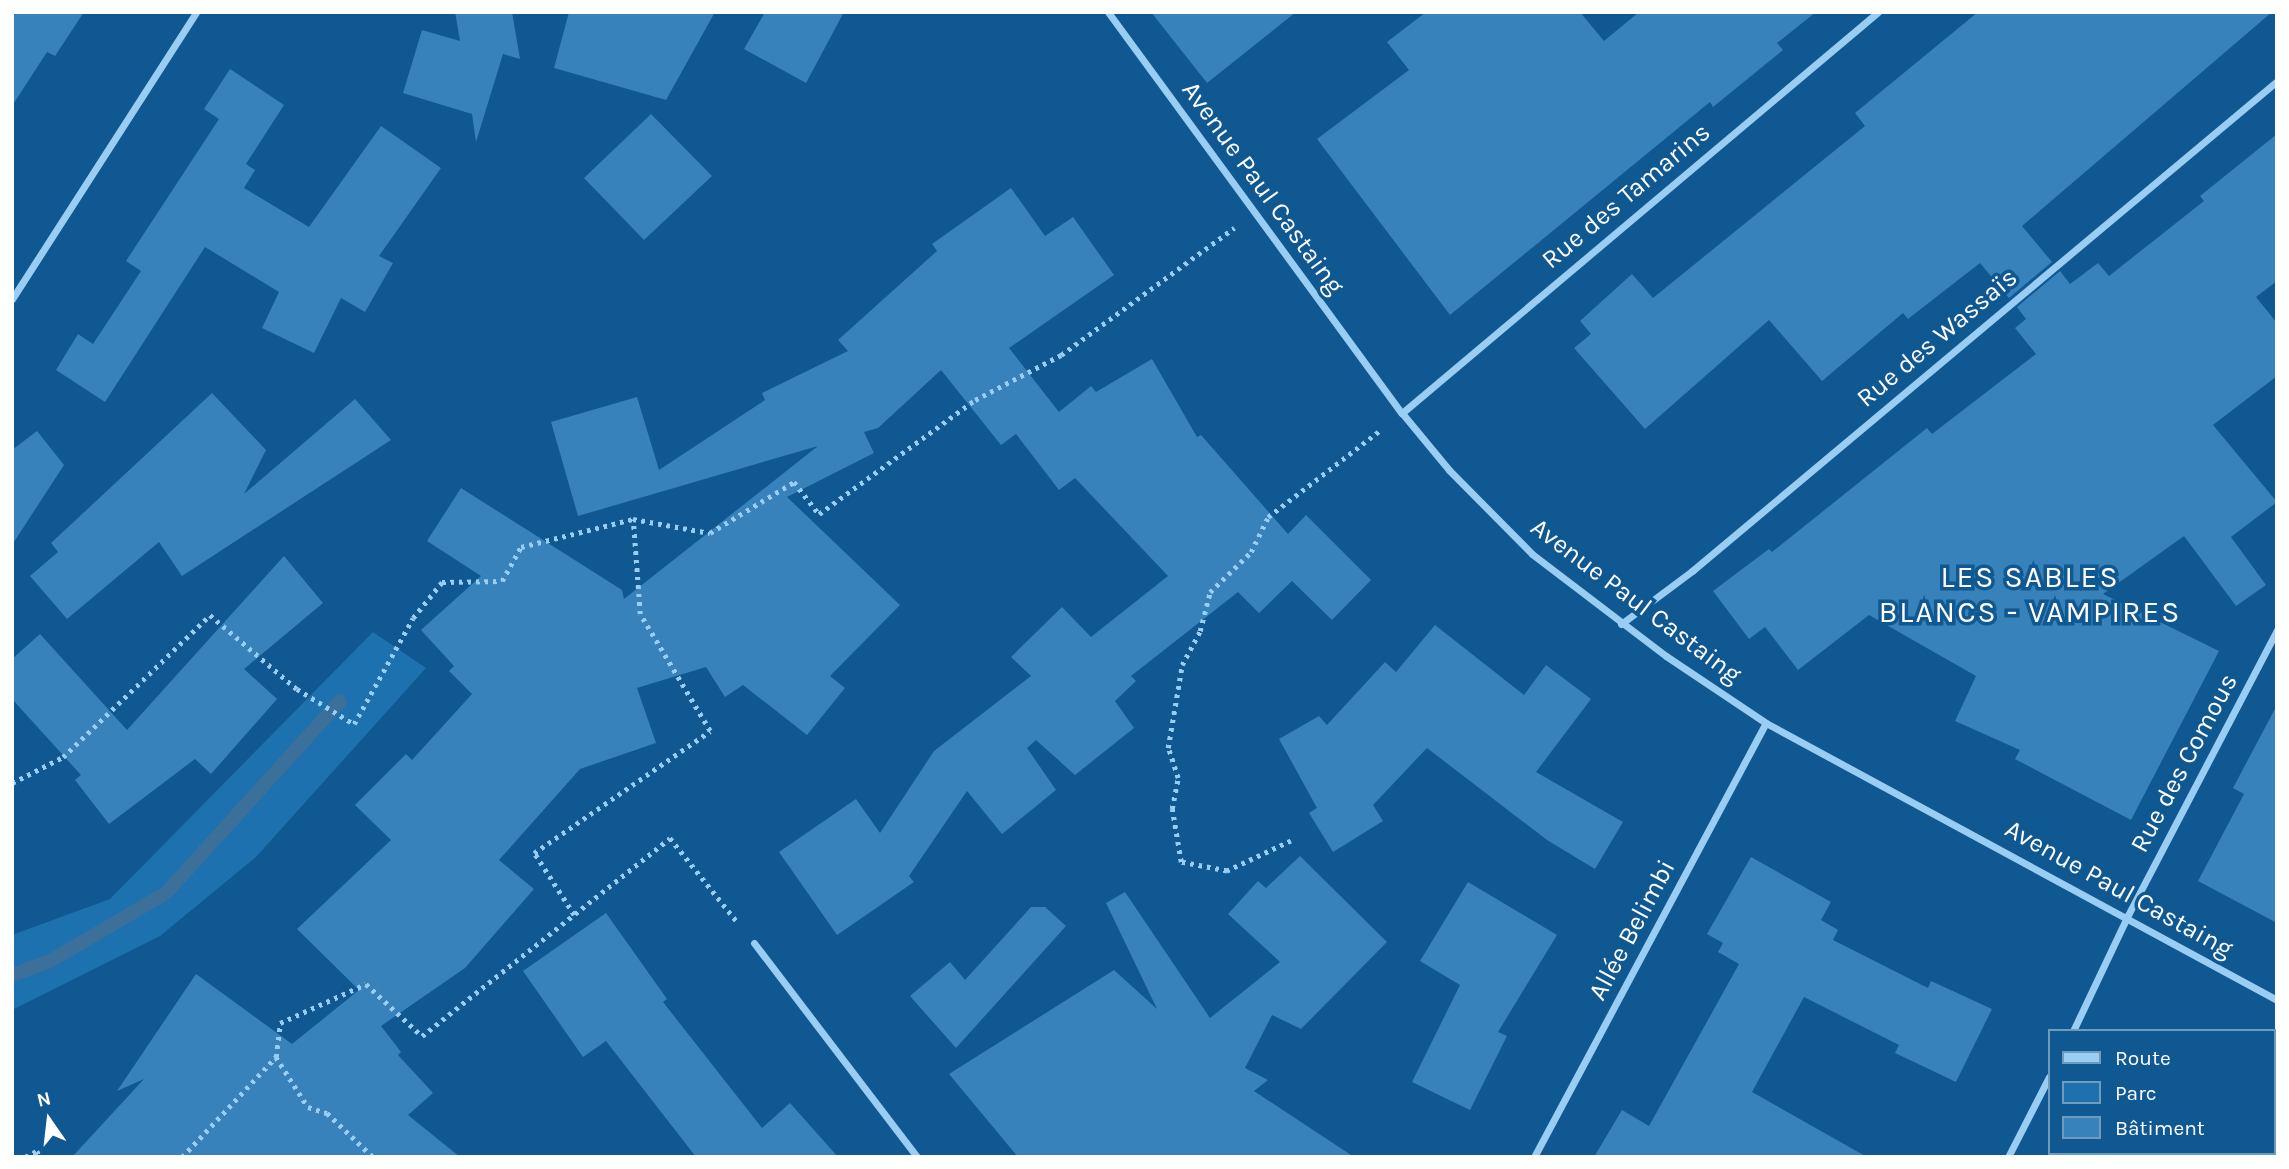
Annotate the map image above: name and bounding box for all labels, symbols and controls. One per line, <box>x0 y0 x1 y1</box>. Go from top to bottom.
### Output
street label: Avenue Paul Castaing <box>1175 75 1351 301</box>
street label: Rue des Tamarins <box>1536 117 1716 275</box>
street label: Rue des Wassaïs <box>1851 262 2023 414</box>
street label: Avenue Paul Castaing <box>1524 512 1748 690</box>
district label: LES SABLES BLANCS - VAMPIRES <box>1881 559 2179 630</box>
street label: Rue des Comous <box>2124 668 2244 858</box>
street label: Avenue Paul Castaing <box>2000 813 2238 965</box>
street label: Allée Belimbi <box>1582 855 1682 1005</box>
legend <box>2048 1029 2275 1155</box>
text: Route <box>2115 1046 2171 1070</box>
text: Parc <box>2115 1081 2157 1105</box>
north arrow <box>14 1085 84 1155</box>
text: N <box>35 1087 53 1112</box>
text: Bâtiment <box>2115 1116 2205 1140</box>

